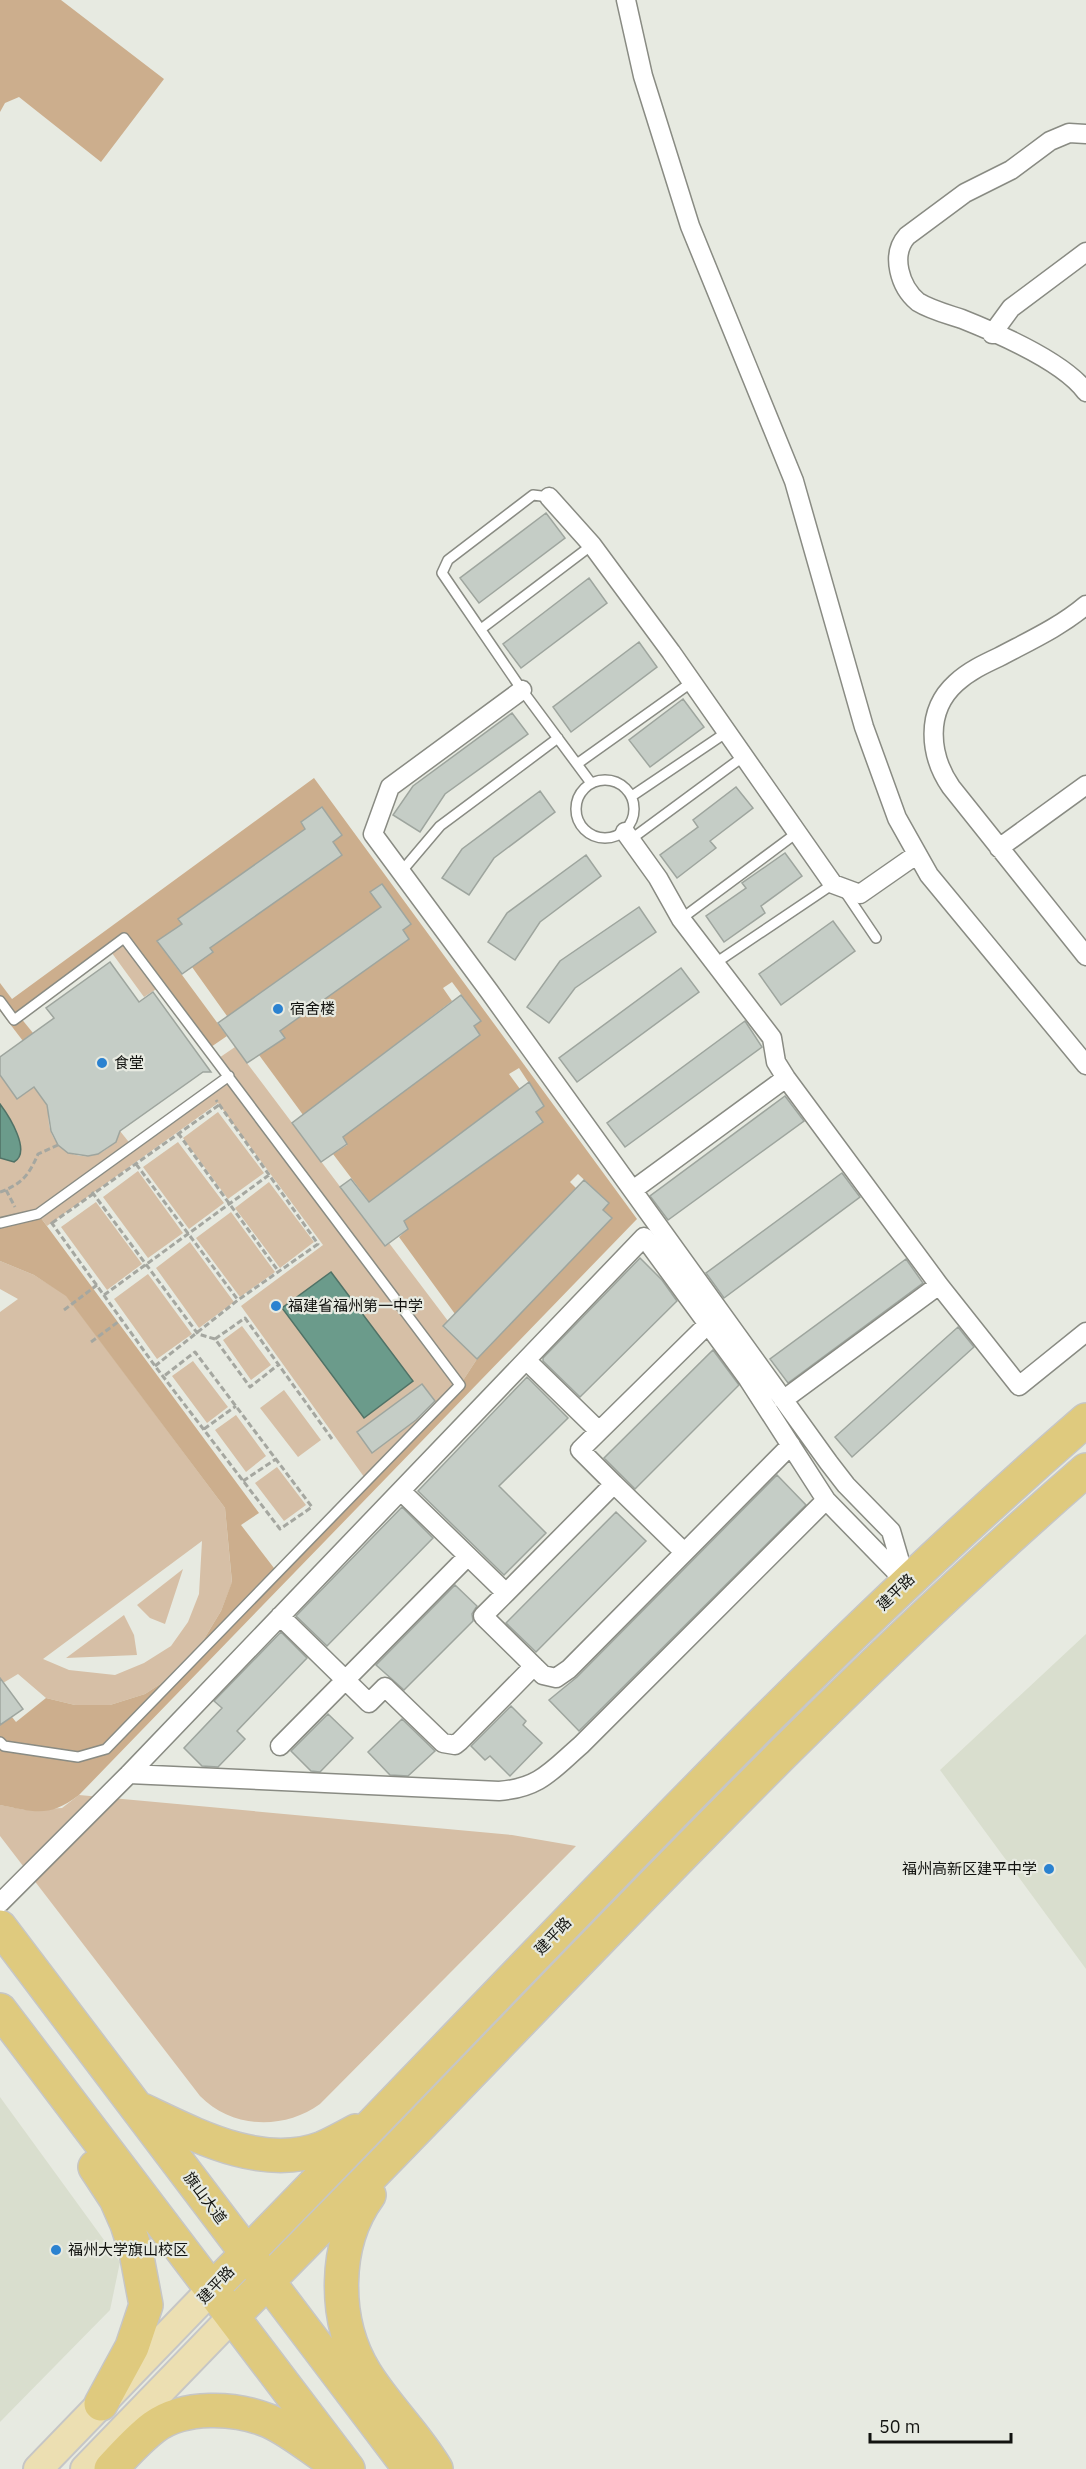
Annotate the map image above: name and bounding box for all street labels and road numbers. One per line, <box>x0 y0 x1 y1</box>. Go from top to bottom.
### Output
street label: 建平路 <box>873 1569 918 1614</box>
street label: 建平路 <box>530 1913 575 1958</box>
street label: 旗山大道 <box>180 2168 231 2227</box>
street label: 建平路 <box>193 2262 238 2307</box>

